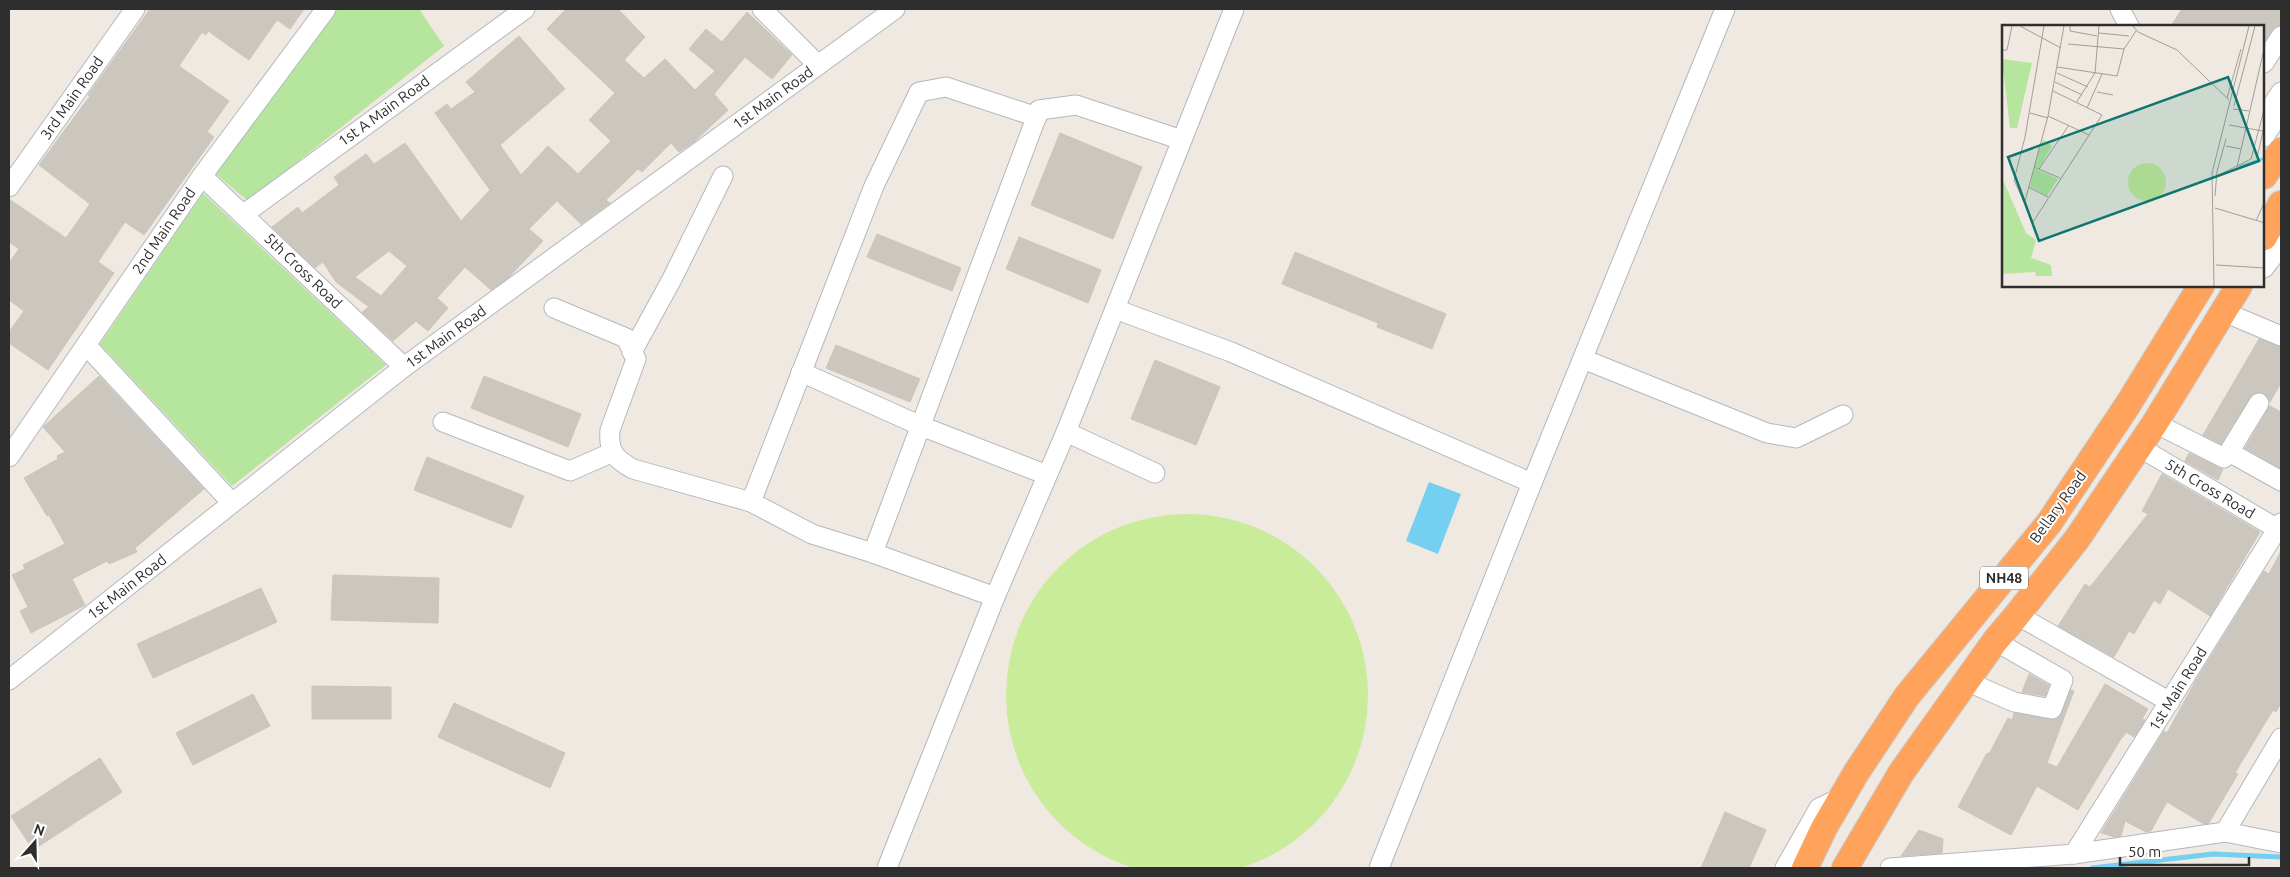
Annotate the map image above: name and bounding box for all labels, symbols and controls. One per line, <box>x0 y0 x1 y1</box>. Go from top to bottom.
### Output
inset map <box>2002 25 2265 288</box>
street label: 3rd Main Road <box>37 53 106 142</box>
street label: 1st Main Road <box>729 63 816 132</box>
street label: 1st A Main Road <box>335 72 433 149</box>
street label: 2nd Main Road <box>129 184 199 277</box>
street label: 5th Cross Road <box>261 229 346 312</box>
street label: 1st Main Road <box>402 302 489 371</box>
street label: 5th Cross Road <box>2163 455 2258 522</box>
street label: Bellary Road <box>2026 467 2089 546</box>
street label: 1st Main Road <box>84 551 169 623</box>
road number: NH48 <box>1980 566 2028 590</box>
street label: 1st Main Road <box>2145 644 2210 734</box>
north arrow <box>10 817 60 867</box>
text: N <box>32 820 47 839</box>
scale bar <box>2120 834 2249 866</box>
text: 50 m <box>2128 843 2161 860</box>

